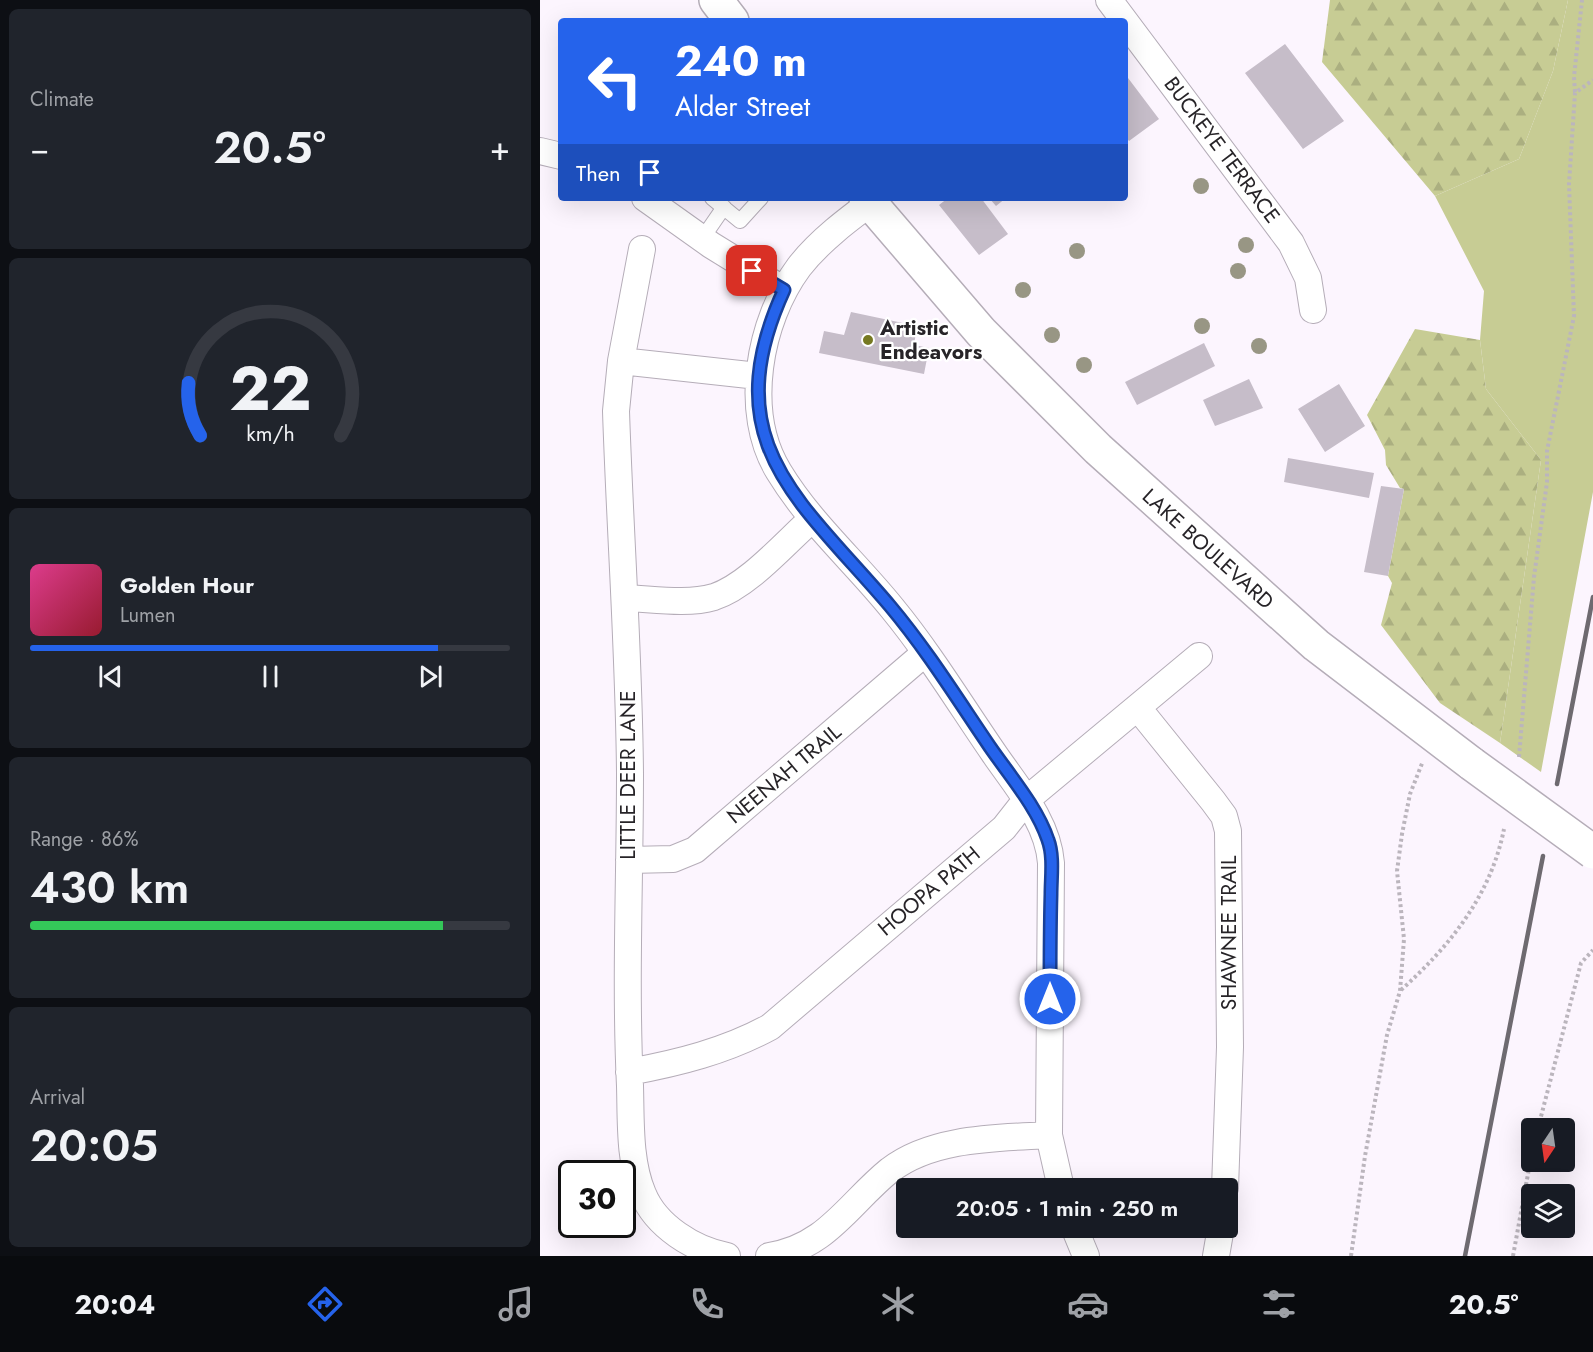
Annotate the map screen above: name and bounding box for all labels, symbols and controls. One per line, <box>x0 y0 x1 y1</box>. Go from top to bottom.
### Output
text: 240 m <box>675 31 807 92</box>
icon: left <box>576 42 654 120</box>
street label: BUCKEYE TERRACE <box>1157 71 1287 229</box>
text: Climate <box>30 85 94 114</box>
text: Alder Street <box>675 87 810 126</box>
text: 20.5° <box>213 115 326 180</box>
text: − <box>30 125 49 172</box>
text: + <box>490 125 510 172</box>
icon: arrive <box>633 156 666 189</box>
text: Then <box>576 157 621 189</box>
pin <box>726 245 777 296</box>
icon: arrive <box>735 254 768 287</box>
place label: Artistic Endeavors <box>879 313 983 367</box>
marker: Artistic Endeavors <box>861 333 875 347</box>
text: 22 <box>229 343 311 433</box>
text: km/h <box>246 418 294 449</box>
street label: LAKE BOULEVARD <box>1136 482 1280 616</box>
text: Golden Hour <box>120 569 254 601</box>
text: Lumen <box>120 601 176 630</box>
icon: previous <box>94 660 127 693</box>
icon: pause <box>254 660 287 693</box>
icon: next <box>414 660 447 693</box>
street label: LITTLE DEER LANE <box>613 690 643 860</box>
street label: NEENAH TRAIL <box>720 717 848 831</box>
text: Range · 86% <box>30 825 138 854</box>
street label: HOOPA PATH <box>871 839 987 943</box>
text: 430 km <box>30 855 189 920</box>
street label: SHAWNEE TRAIL <box>1214 855 1244 1010</box>
position arrow <box>1018 967 1082 1031</box>
text: Arrival <box>30 1083 85 1112</box>
text: 20:05 <box>30 1113 158 1178</box>
north arrow <box>1521 1118 1575 1172</box>
map controls <box>1521 1118 1575 1238</box>
speed limit sign: 30 <box>558 1160 636 1238</box>
button: layers <box>1521 1184 1575 1238</box>
text: 20:05 · 1 min · 250 m <box>956 1192 1178 1224</box>
icon: directions <box>304 1283 346 1325</box>
icon: music <box>495 1283 537 1325</box>
icon: phone <box>686 1283 728 1325</box>
icon: climate <box>877 1283 919 1325</box>
icon: car <box>1067 1283 1109 1325</box>
icon: filters <box>1258 1283 1300 1325</box>
text: 20:04 <box>74 1285 155 1324</box>
text: 20.5° <box>1449 1285 1519 1324</box>

